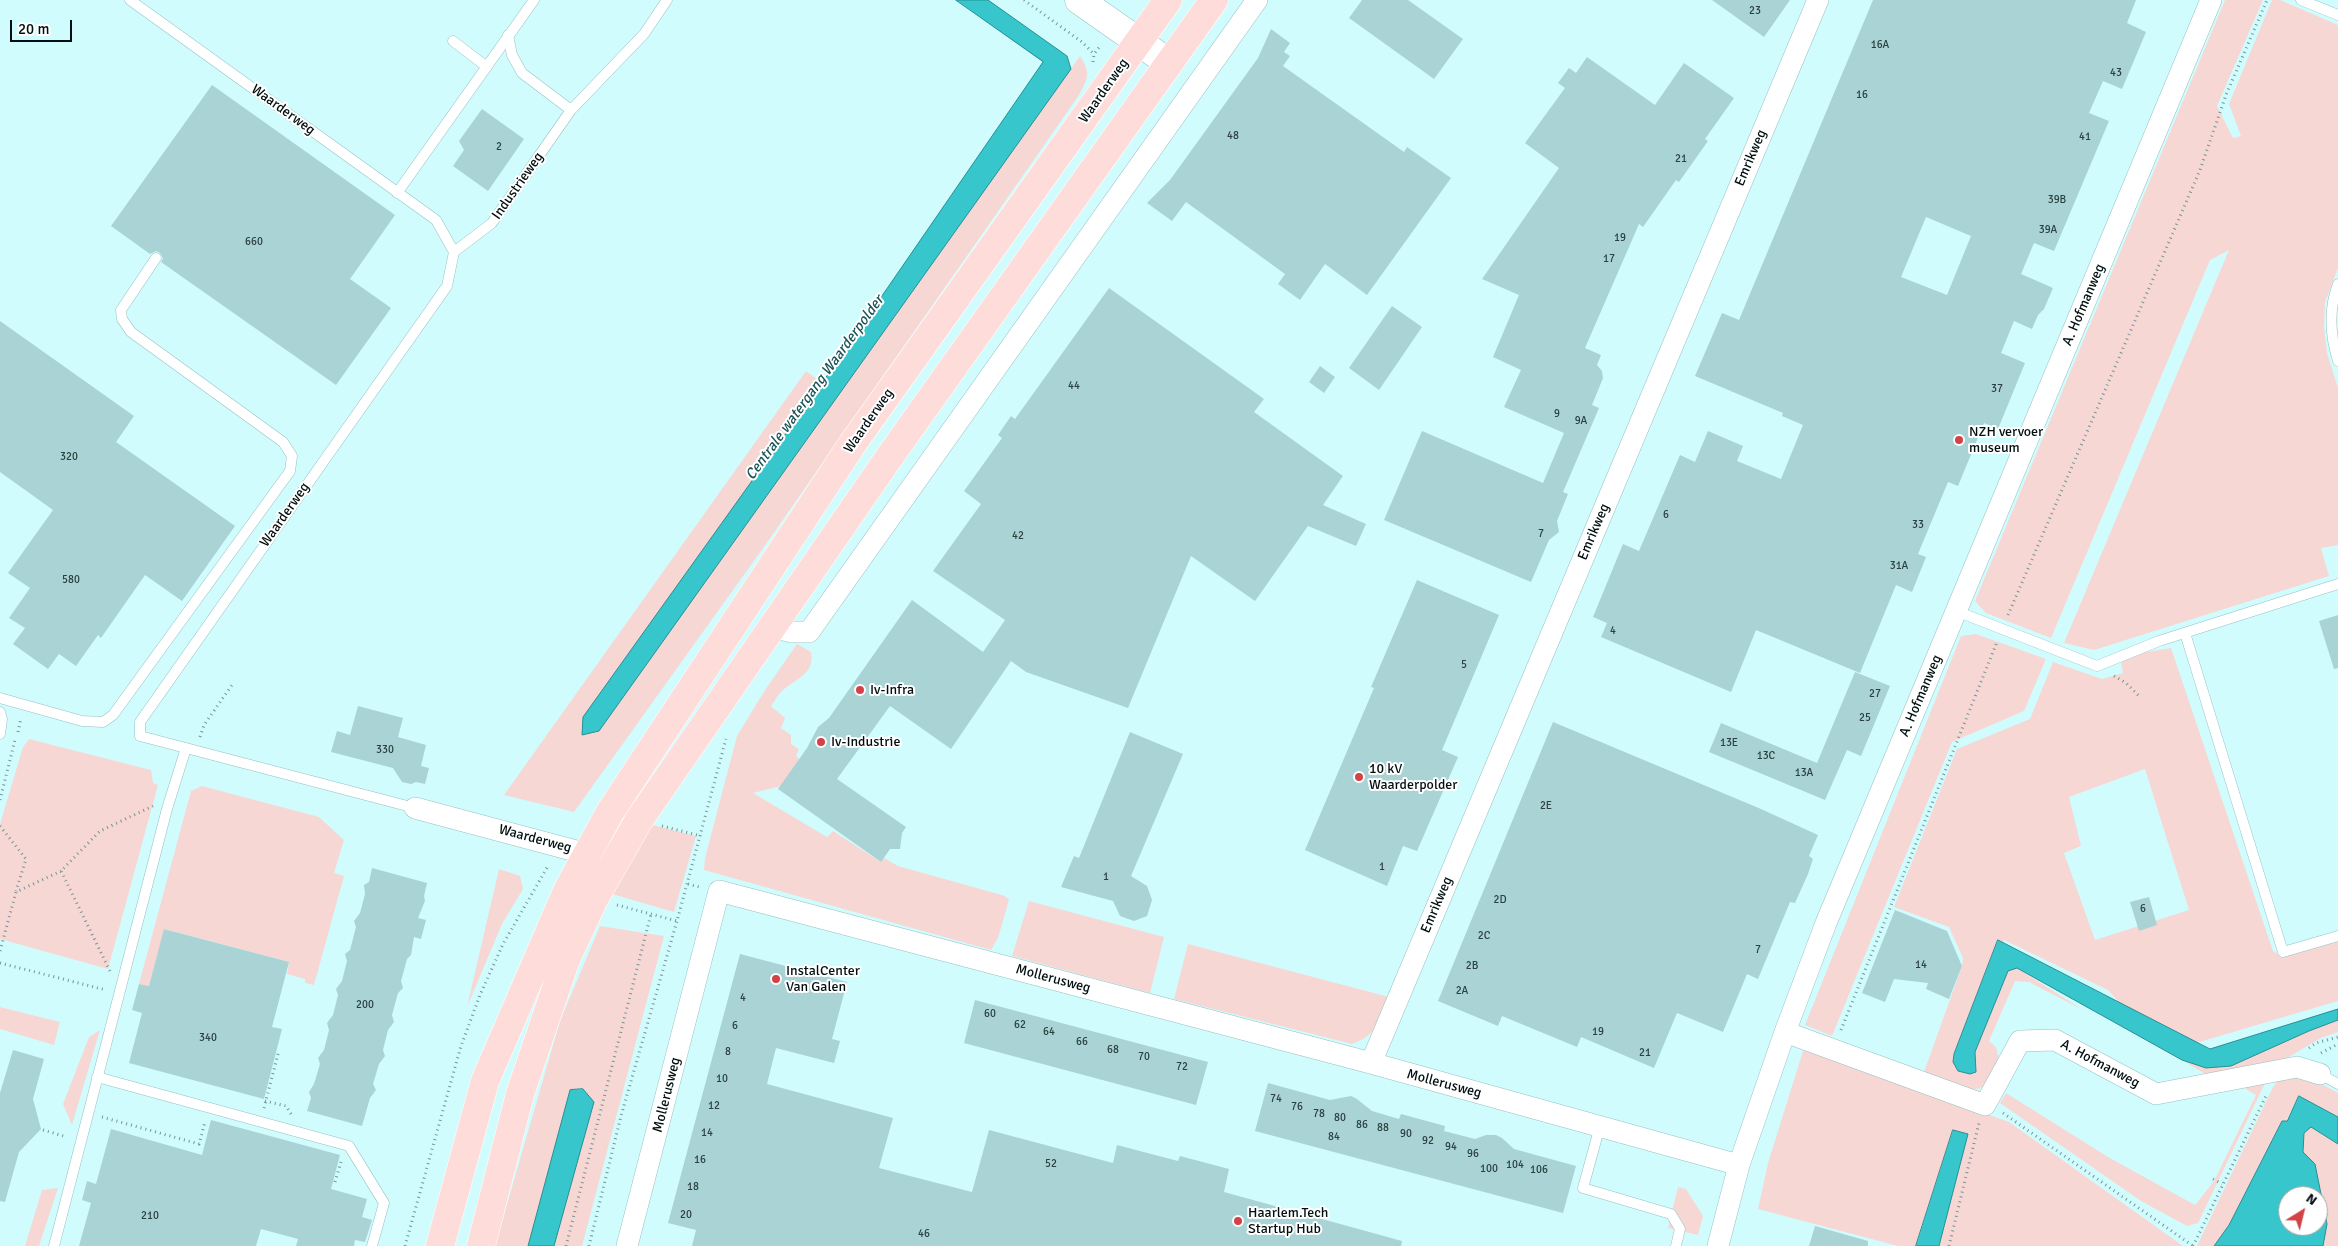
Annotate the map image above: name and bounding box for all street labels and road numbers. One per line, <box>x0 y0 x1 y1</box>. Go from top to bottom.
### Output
street label: Waarderweg <box>1076 56 1132 126</box>
street label: Waarderweg <box>248 81 318 139</box>
street label: Emrikweg <box>1732 127 1770 189</box>
street label: Industrieweg <box>489 149 547 223</box>
street label: A. Hofmanweg <box>2059 262 2109 348</box>
street label: Waarderweg <box>841 386 897 456</box>
street label: Waarderweg <box>257 480 313 550</box>
street label: Emrikweg <box>1575 501 1613 563</box>
street label: A. Hofmanweg <box>1896 653 1946 739</box>
street label: Waarderweg <box>497 821 573 857</box>
street label: Emrikweg <box>1418 874 1456 936</box>
street label: Mollerusweg <box>1014 961 1092 997</box>
street label: A. Hofmanweg <box>2058 1036 2142 1092</box>
street label: Mollerusweg <box>650 1056 684 1134</box>
street label: Mollerusweg <box>1405 1066 1483 1102</box>

